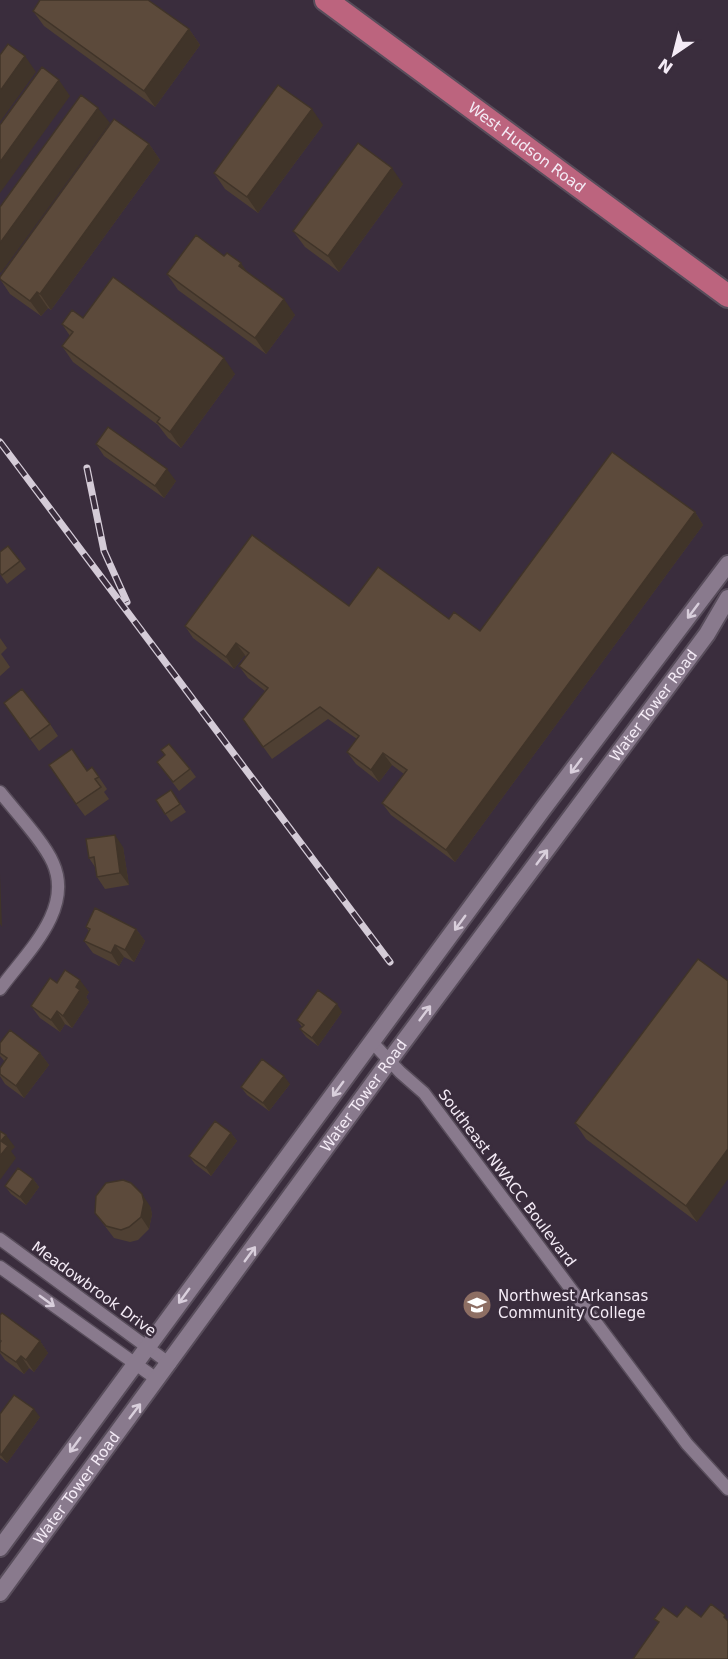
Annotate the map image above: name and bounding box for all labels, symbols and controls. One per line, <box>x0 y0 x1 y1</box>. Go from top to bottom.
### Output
north arrow <box>644 24 704 84</box>
text: N <box>655 54 677 77</box>
street label: West Hudson Road <box>464 99 589 197</box>
one-way arrow <box>687 602 700 618</box>
street label: Water Tower Road <box>606 646 701 765</box>
one-way arrow <box>569 758 582 774</box>
one-way arrow <box>535 849 548 865</box>
one-way arrow <box>453 914 466 930</box>
one-way arrow <box>418 1005 431 1021</box>
street label: Water Tower Road <box>317 1036 411 1156</box>
one-way arrow <box>331 1081 344 1097</box>
street label: Southeast NWACC Boulevard <box>434 1086 580 1270</box>
street label: Meadowbrook Drive <box>28 1238 160 1340</box>
one-way arrow <box>244 1246 256 1262</box>
place label: Northwest Arkansas Community College <box>498 1287 648 1322</box>
one-way arrow <box>178 1288 190 1304</box>
school or university icon: Northwest Arkansas Community College <box>461 1289 493 1321</box>
one-way arrow <box>39 1295 55 1307</box>
one-way arrow <box>129 1404 141 1420</box>
street label: Water Tower Road <box>30 1428 124 1548</box>
one-way arrow <box>69 1436 82 1452</box>

